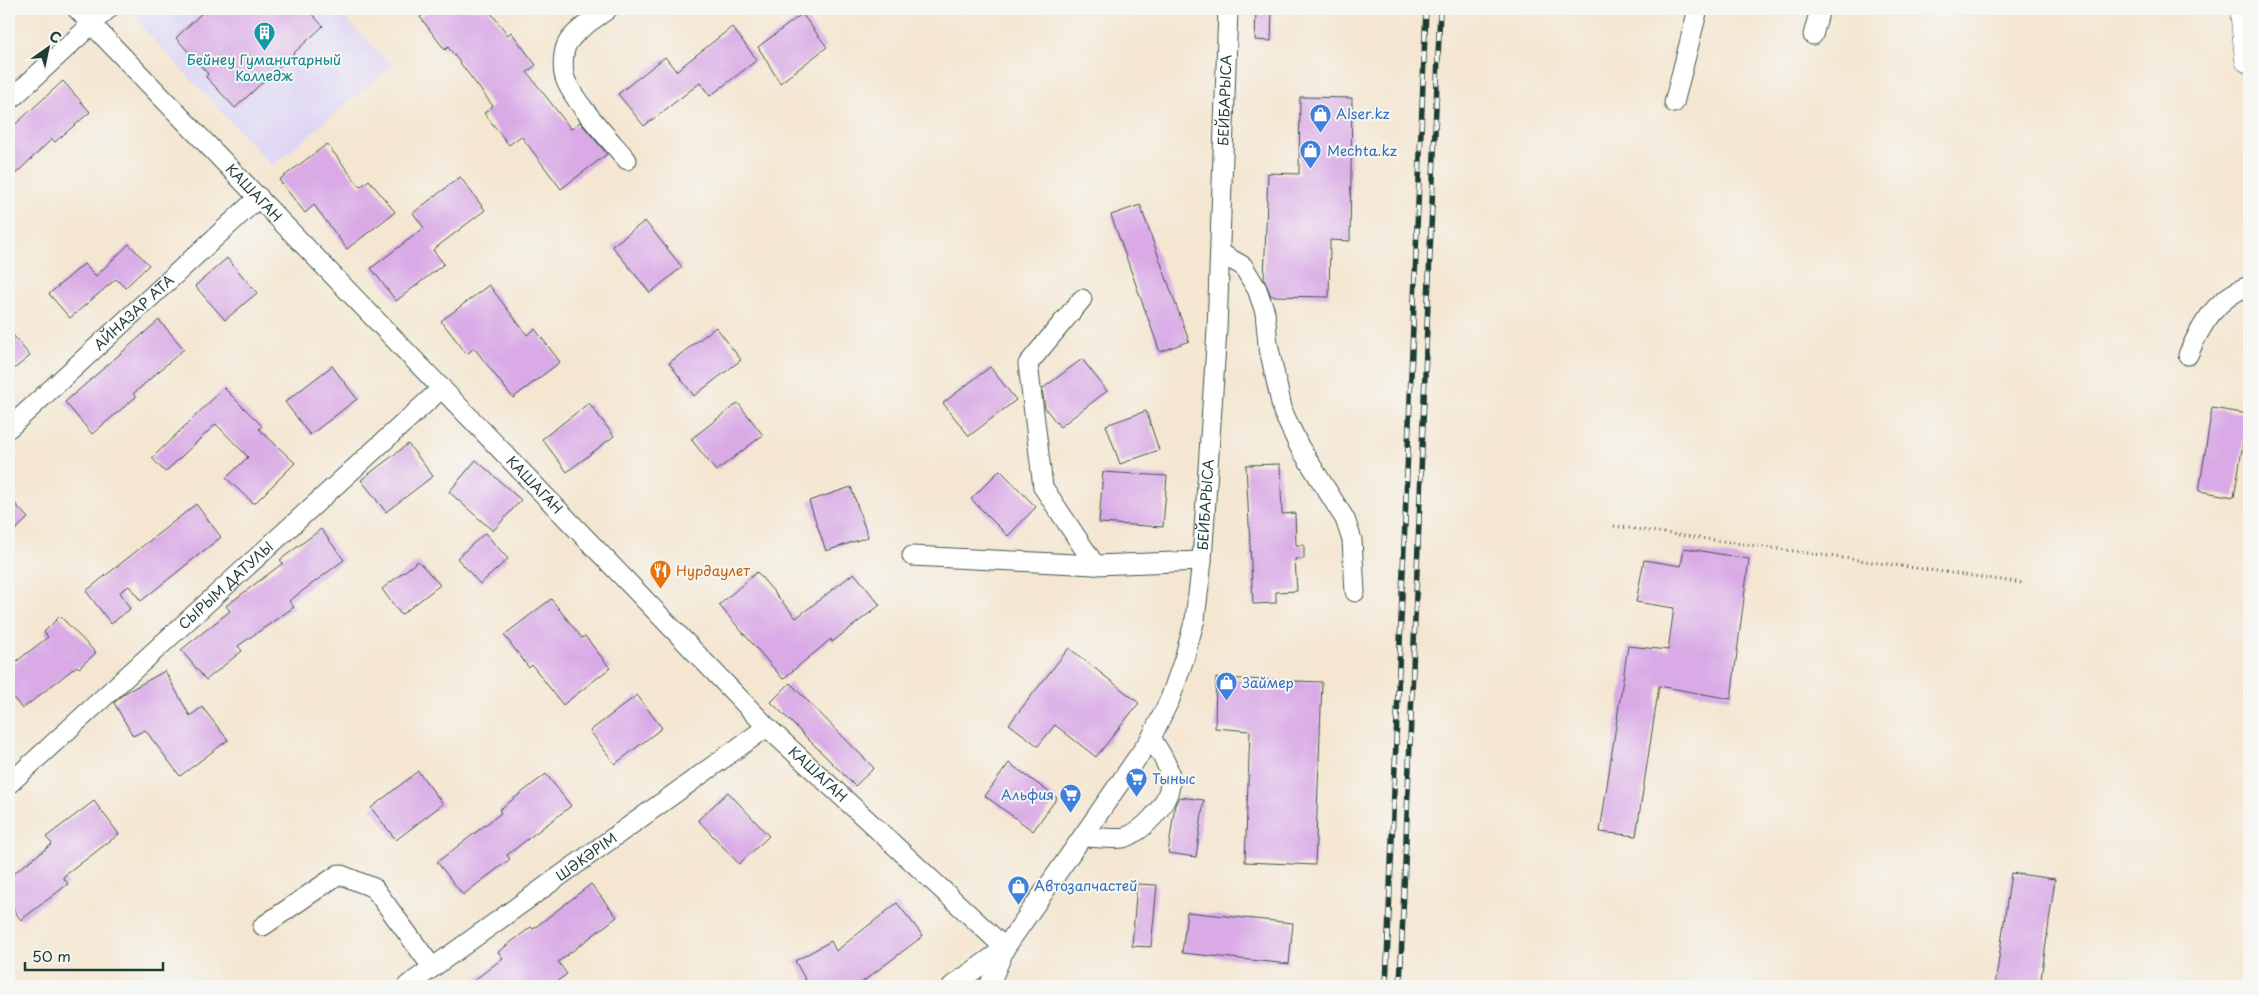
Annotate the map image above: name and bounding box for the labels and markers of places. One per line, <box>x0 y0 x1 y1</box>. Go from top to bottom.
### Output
building icon: Бейнеу Гуманитарный Колледж <box>252 20 276 51</box>
place label: Бейнеу Гуманитарный Колледж <box>187 49 341 86</box>
shop icon: Alser.kz <box>1308 102 1332 133</box>
place label: Alser.kz <box>1336 103 1390 124</box>
shop icon: Mechta.kz <box>1299 139 1323 170</box>
place label: Mechta.kz <box>1327 140 1397 161</box>
restaurant icon: Нурдаулет <box>648 559 672 590</box>
place label: Нурдаулет <box>676 560 750 581</box>
shop icon: Займер <box>1214 671 1238 702</box>
place label: Займер <box>1242 672 1294 693</box>
supermarket icon: Тыныс <box>1124 767 1148 798</box>
place label: Тыныс <box>1152 768 1196 789</box>
supermarket icon: Альфия <box>1058 783 1082 814</box>
place label: Альфия <box>1001 784 1054 805</box>
shop icon: Автозапчастей <box>1006 874 1030 905</box>
place label: Автозапчастей <box>1034 875 1137 896</box>

